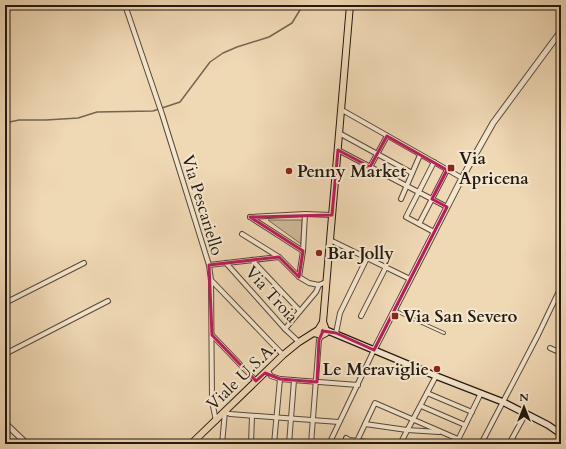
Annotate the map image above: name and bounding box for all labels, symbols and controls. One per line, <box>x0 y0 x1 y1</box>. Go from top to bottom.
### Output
place label: Via Apricena <box>459 147 529 190</box>
street label: Via Pescariello <box>176 152 229 258</box>
place label: Penny Market <box>297 160 406 183</box>
marker: Via Apricena <box>446 163 456 173</box>
marker: Penny Market <box>284 166 294 176</box>
place label: Bar Jolly <box>327 242 394 265</box>
marker: Bar Jolly <box>314 248 324 258</box>
street label: Via Troia <box>240 261 304 328</box>
place label: Via San Severo <box>403 305 517 328</box>
marker: Via San Severo <box>390 311 400 321</box>
street label: Viale U.S.A. <box>201 337 281 415</box>
place label: Le Meraviglie <box>323 358 429 381</box>
marker: Le Meraviglie <box>432 364 442 374</box>
north arrow <box>504 387 544 427</box>
text: N <box>519 390 529 405</box>

